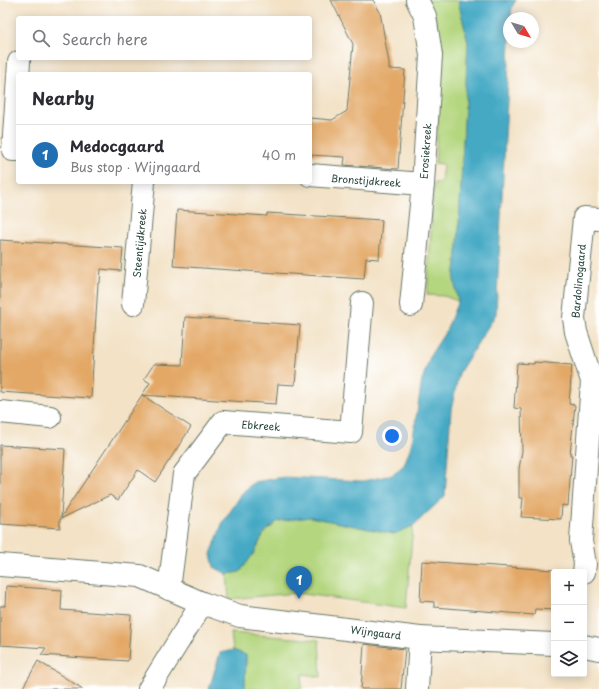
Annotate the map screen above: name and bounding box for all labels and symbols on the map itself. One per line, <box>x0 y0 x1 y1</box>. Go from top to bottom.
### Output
north arrow <box>503 12 539 48</box>
street label: Erosiekreek <box>416 123 434 179</box>
street label: Bronstijdkreek <box>330 170 402 190</box>
street label: Steentijdkreek <box>129 208 149 278</box>
street label: Bardolinogaard <box>567 243 589 319</box>
street label: Ebkreek <box>241 416 281 434</box>
your location <box>382 426 402 446</box>
pin: 1 <box>286 566 312 599</box>
street label: Wijngaard <box>350 621 402 643</box>

